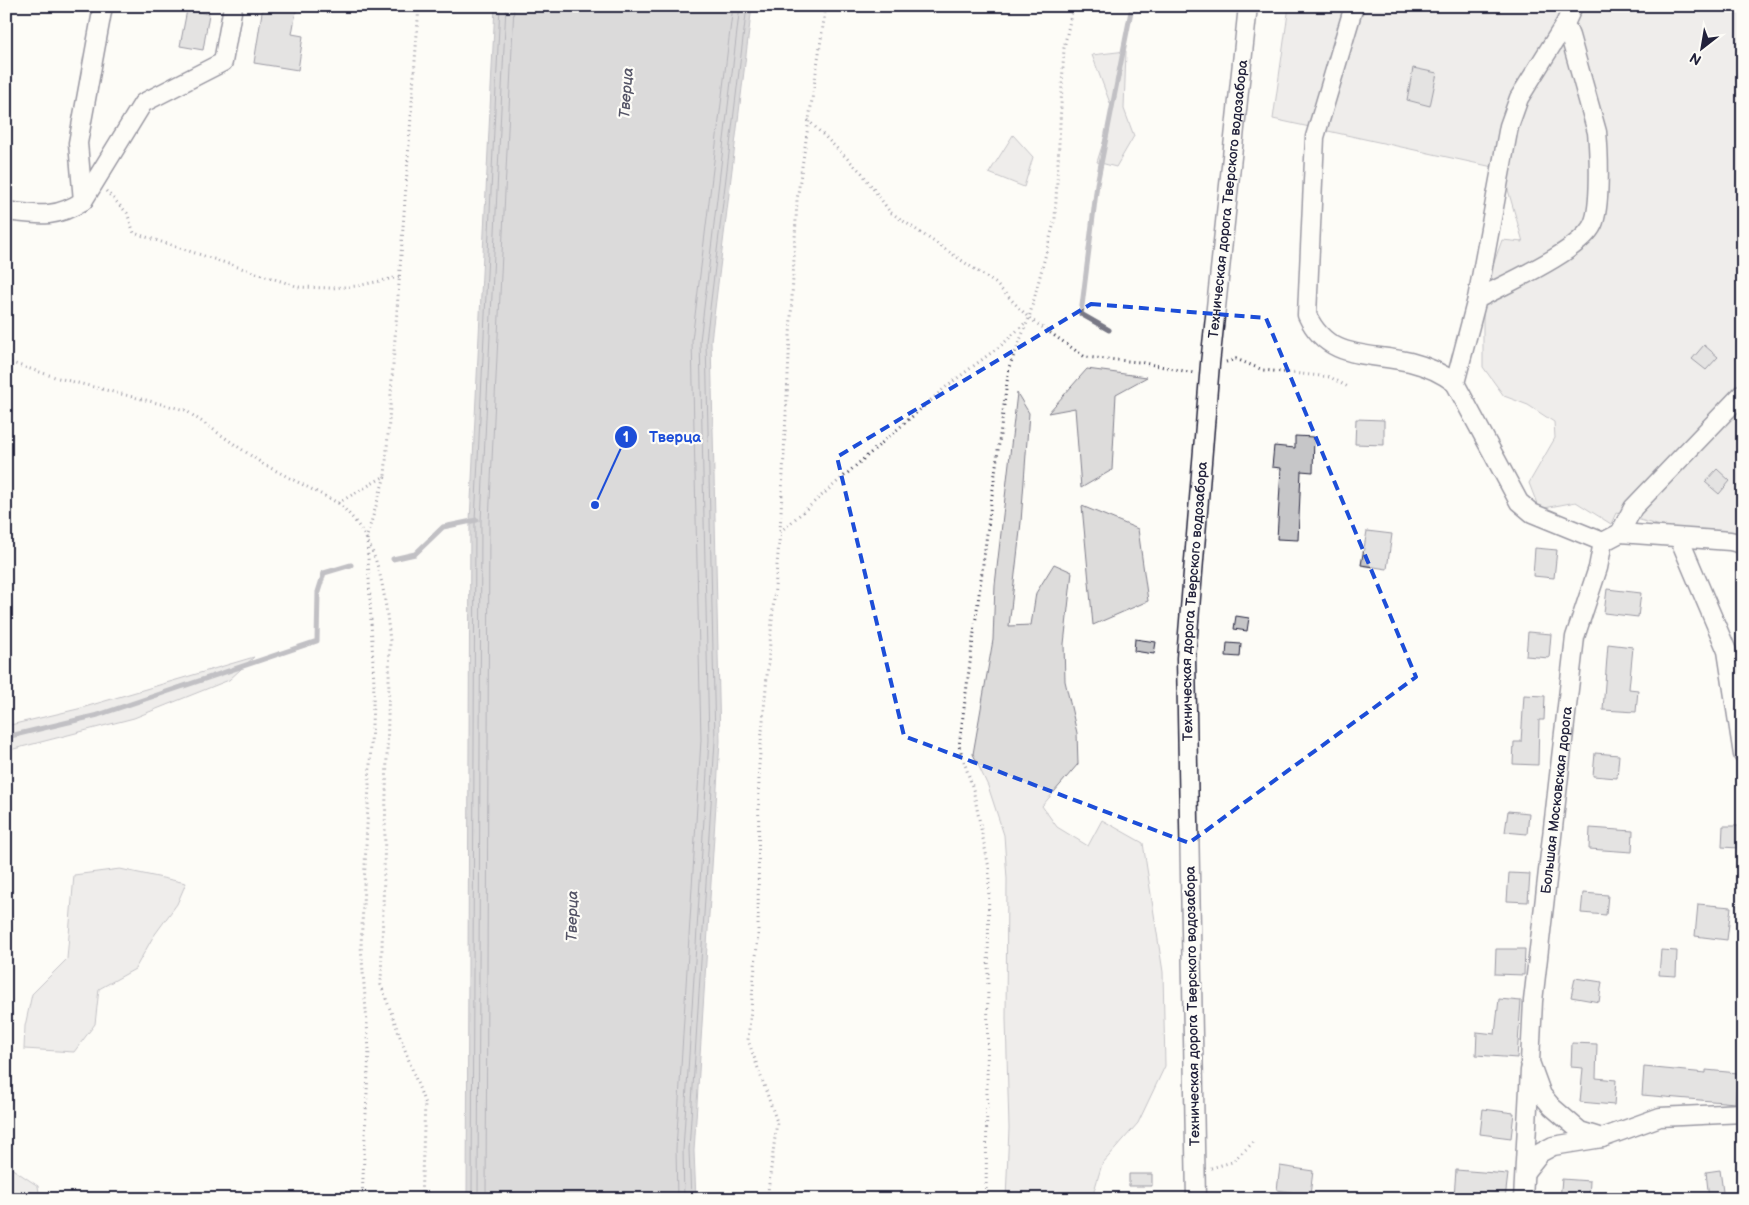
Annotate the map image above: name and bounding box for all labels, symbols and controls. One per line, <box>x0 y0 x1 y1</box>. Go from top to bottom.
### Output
north arrow <box>1676 22 1726 72</box>
text: N <box>1687 49 1704 69</box>
street label: Техническая дорога Тверского водозабора <box>1205 58 1251 339</box>
water label: Тверца <box>615 67 638 119</box>
callout: Тверца <box>613 422 711 452</box>
text: 1 <box>623 428 629 447</box>
text: Тверца <box>649 428 701 447</box>
street label: Техническая дорога Тверского водозабора <box>1178 460 1211 741</box>
street label: Большая Московская дорога <box>1537 705 1576 895</box>
street label: Техническая дорога Тверского водозабора <box>1182 865 1203 1146</box>
water label: Тверца <box>563 890 582 942</box>

